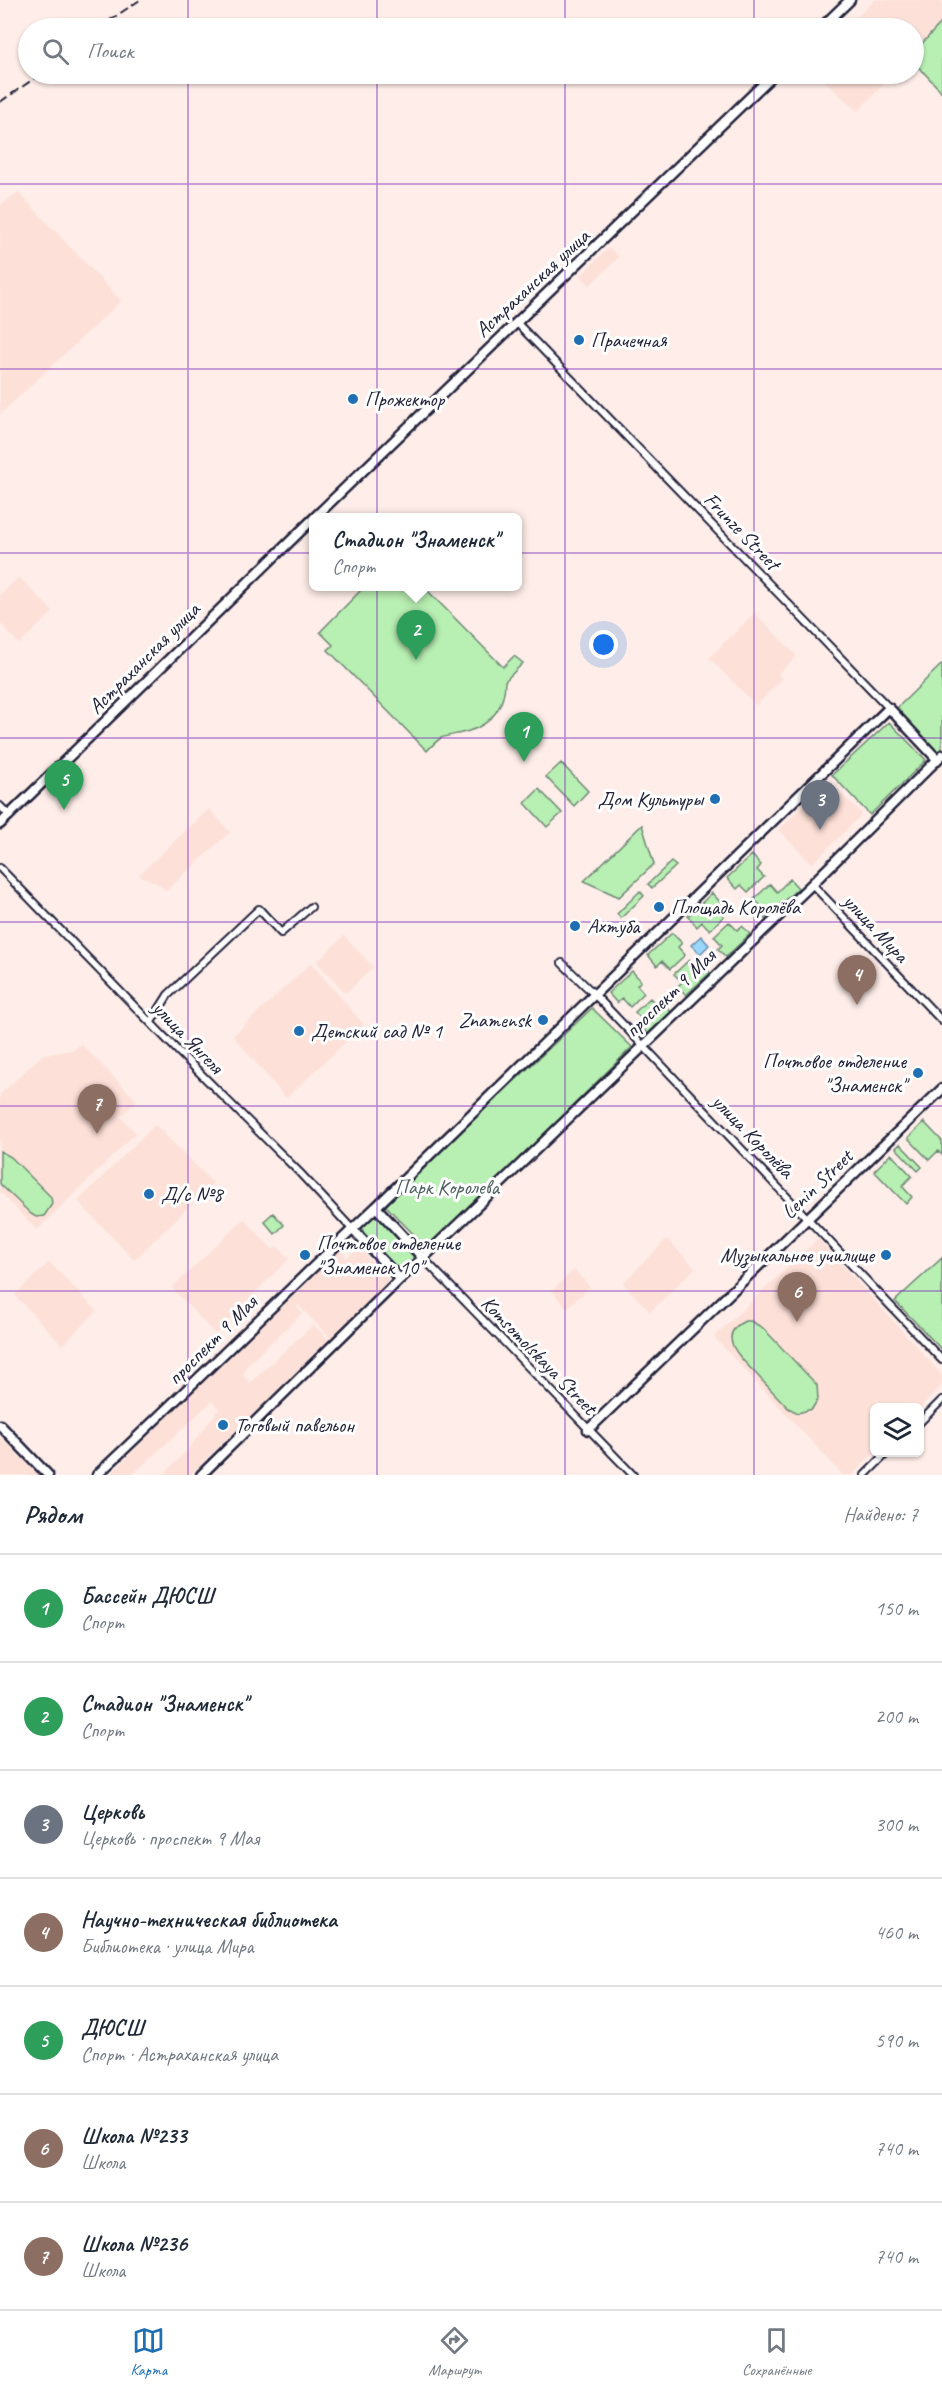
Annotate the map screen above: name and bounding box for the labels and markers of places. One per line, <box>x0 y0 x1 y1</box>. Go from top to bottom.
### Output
place label: Прачечная <box>591 327 668 353</box>
marker: Прачечная <box>572 333 586 347</box>
place label: Прожектор <box>365 386 445 412</box>
marker: Прожектор <box>346 392 360 406</box>
pin: 2 <box>396 610 436 660</box>
pin: 1 <box>504 712 544 762</box>
pin: 5 <box>44 760 84 810</box>
pin: 3 <box>800 780 840 830</box>
place label: Дом Культуры <box>598 786 705 812</box>
marker: Дом Культуры <box>708 792 722 806</box>
place label: Площадь Королёва <box>671 894 802 920</box>
marker: Площадь Королёва <box>652 900 666 914</box>
place label: Ахтуба <box>587 913 641 939</box>
marker: Ахтуба <box>568 919 582 933</box>
pin: 4 <box>838 956 876 1005</box>
place label: Znamensk <box>459 1007 532 1033</box>
marker: Znamensk <box>536 1013 550 1027</box>
place label: Детский сад № 1 <box>311 1018 444 1044</box>
marker: Детский сад № 1 <box>292 1024 306 1038</box>
place label: Почтовое отделение "Знаменск" <box>763 1048 910 1098</box>
marker: Почтовое отделение "Знаменск" <box>911 1066 925 1080</box>
pin: 7 <box>78 1084 116 1134</box>
place label: Д/с №8 <box>161 1181 225 1207</box>
marker: Д/с №8 <box>142 1187 156 1201</box>
place label: Почтовое отделение "Знаменск 10" <box>317 1230 461 1280</box>
place label: Музыкальное училище <box>720 1242 876 1269</box>
marker: Почтовое отделение "Знаменск 10" <box>298 1248 312 1262</box>
marker: Музыкальное училище <box>879 1248 893 1262</box>
pin: 6 <box>778 1272 816 1322</box>
place label: Тоговый павельон <box>235 1412 355 1438</box>
marker: Тоговый павельон <box>216 1418 230 1432</box>

